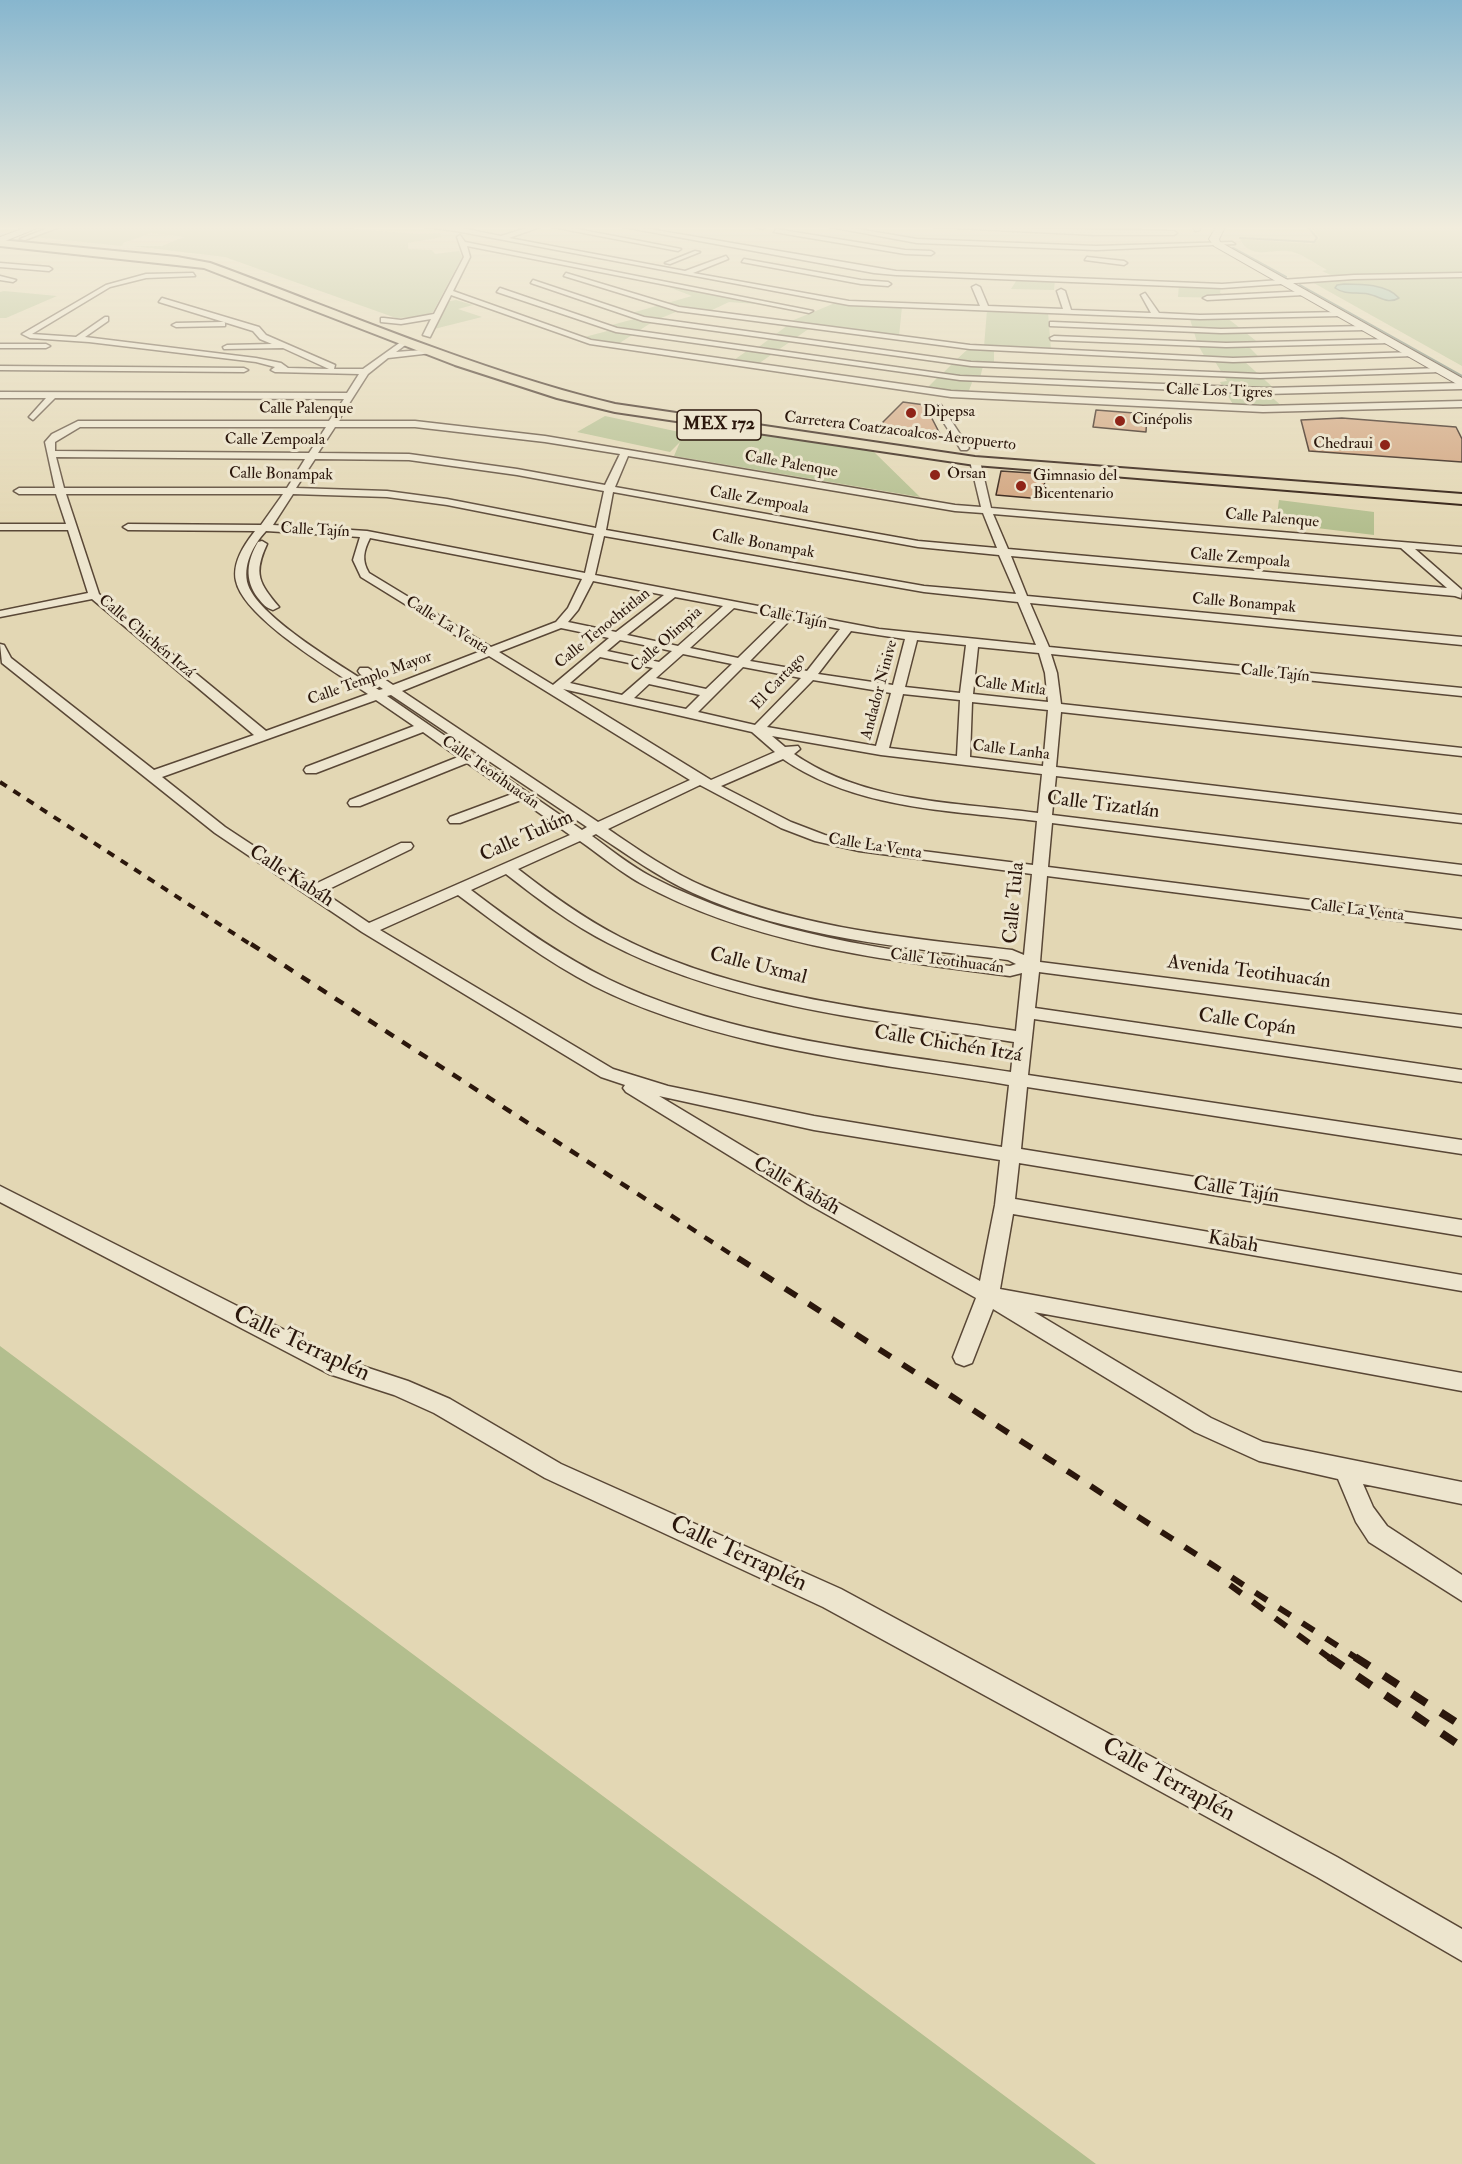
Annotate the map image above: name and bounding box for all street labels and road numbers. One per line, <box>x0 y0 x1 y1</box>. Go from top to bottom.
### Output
street label: Calle Los Tigres <box>1165 381 1273 403</box>
street label: Calle Palenque <box>259 400 353 420</box>
street label: Carretera Coatzacoalcos-Aeropuerto <box>783 408 1017 456</box>
road number: MEX 172 <box>677 410 761 440</box>
street label: Calle Zempoala <box>225 431 325 451</box>
street label: Calle Palenque <box>743 447 839 483</box>
street label: Calle Bonampak <box>229 464 333 486</box>
street label: Calle Zempoala <box>708 483 810 519</box>
street label: Calle Palenque <box>1224 505 1320 533</box>
street label: Calle Tajín <box>280 520 350 542</box>
street label: Calle Bonampak <box>710 527 816 563</box>
street label: Calle Zempoala <box>1189 545 1291 573</box>
street label: Calle Tenochtitlan <box>551 585 655 673</box>
street label: Calle Bonampak <box>1191 590 1297 618</box>
street label: Calle Chichén Itzá <box>94 591 198 683</box>
street label: Calle La Venta <box>402 593 492 659</box>
street label: Calle Tajín <box>757 602 829 634</box>
street label: Calle Olimpia <box>628 603 706 677</box>
street label: Andador Ninive <box>858 638 902 742</box>
street label: Calle Templo Mayor <box>305 648 435 710</box>
street label: El Cartago <box>748 650 810 714</box>
street label: Calle Tajín <box>1240 661 1310 687</box>
street label: Calle Mitla <box>973 673 1047 701</box>
street label: Calle Teotihuacán <box>438 732 542 814</box>
street label: Calle Lanha <box>971 737 1051 765</box>
street label: Calle Tizatlán <box>1045 787 1161 825</box>
street label: Calle Tulúm <box>477 806 577 868</box>
street label: Calle La Venta <box>827 830 923 864</box>
street label: Calle Kabáh <box>244 841 338 913</box>
street label: Calle Tula <box>999 861 1031 945</box>
street label: Calle La Venta <box>1309 896 1405 926</box>
street label: Calle Uxmal <box>707 943 809 991</box>
street label: Calle Teotihuacán <box>889 945 1005 979</box>
street label: Avenida Teotihuacán <box>1166 951 1332 995</box>
street label: Calle Copán <box>1197 1004 1297 1042</box>
street label: Calle Chichén Itzá <box>872 1021 1024 1069</box>
street label: Calle Kabáh <box>748 1153 844 1221</box>
street label: Calle Tajín <box>1191 1172 1281 1210</box>
street label: Kabah <box>1206 1227 1260 1259</box>
street label: Calle Terraplén <box>228 1301 374 1389</box>
street label: Calle Terraplén <box>665 1511 811 1599</box>
street label: Calle Terraplén <box>1096 1733 1240 1829</box>

